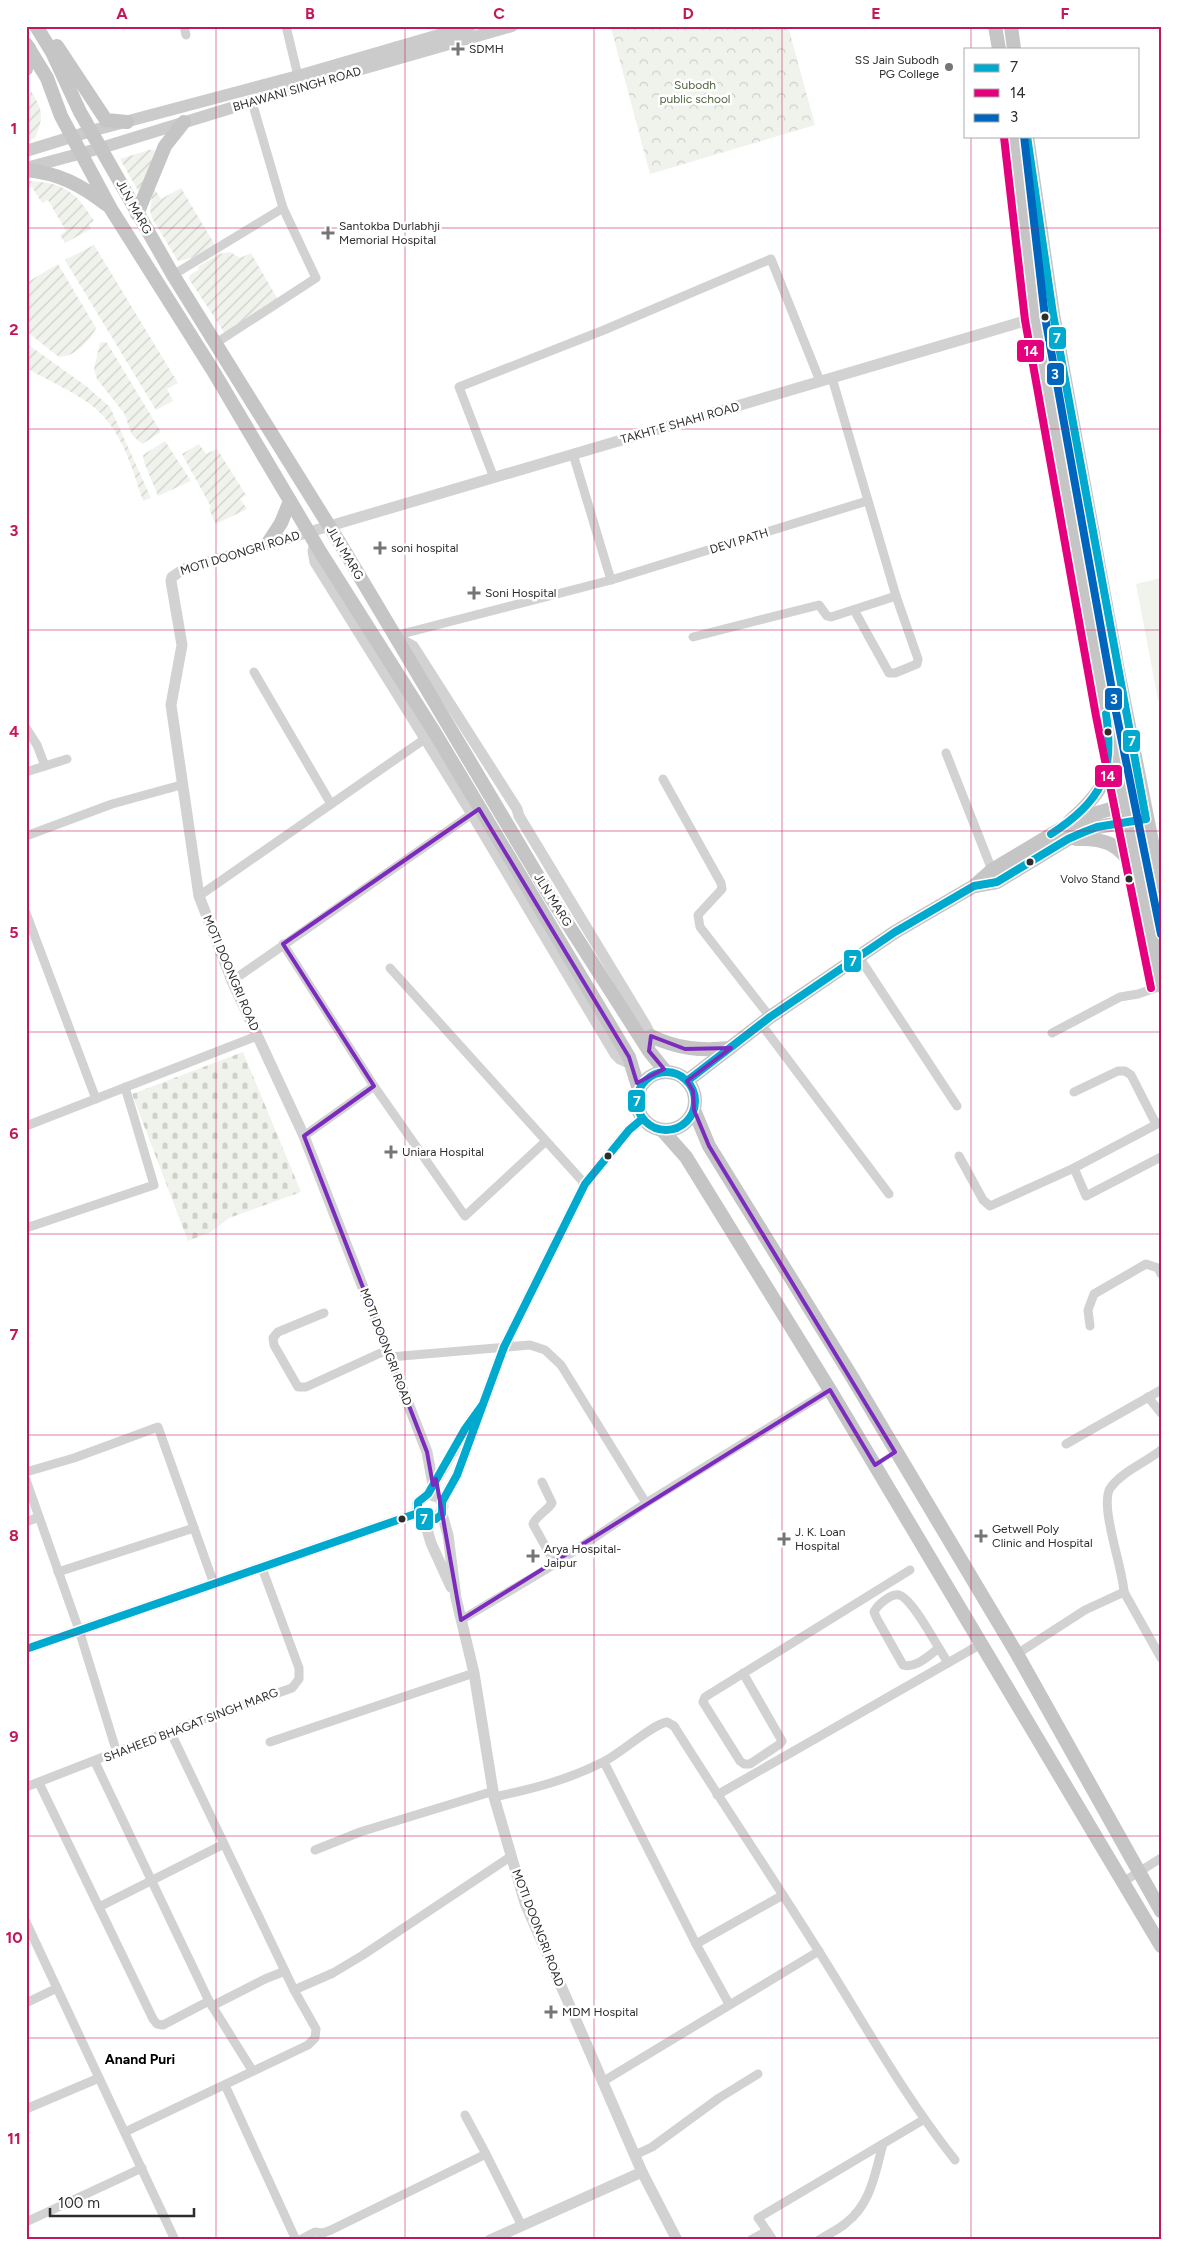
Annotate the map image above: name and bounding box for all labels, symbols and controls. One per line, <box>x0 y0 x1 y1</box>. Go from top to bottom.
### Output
text: A <box>116 4 128 23</box>
text: B <box>305 4 315 23</box>
text: C <box>493 4 505 23</box>
text: D <box>682 4 694 23</box>
text: E <box>871 4 881 23</box>
text: F <box>1061 4 1070 23</box>
marker: SDMH <box>451 42 465 56</box>
place label: SDMH <box>469 42 504 56</box>
legend <box>964 48 1140 138</box>
place label: SS Jain Subodh PG College <box>855 53 939 81</box>
text: 7 <box>1010 58 1018 76</box>
marker: SS Jain Subodh PG College <box>943 61 955 73</box>
street label: BHAWANI SINGH ROAD <box>231 64 363 114</box>
park label: Subodh public school <box>659 78 731 106</box>
text: 14 <box>1010 84 1026 102</box>
text: 3 <box>1010 108 1018 126</box>
text: 1 <box>11 119 17 138</box>
street label: JLN MARG <box>113 178 155 236</box>
place label: Santokba Durlabhji Memorial Hospital <box>339 219 440 247</box>
marker: Santokba Durlabhji Memorial Hospital <box>321 226 335 240</box>
unlabelled marker <box>1040 312 1050 322</box>
text: 2 <box>9 320 19 339</box>
line badge: 7 <box>1048 326 1067 350</box>
text: 7 <box>1053 330 1061 347</box>
line badge: 14 <box>1016 339 1045 363</box>
text: 14 <box>1024 343 1039 360</box>
line badge: 3 <box>1046 362 1065 386</box>
text: 3 <box>1051 366 1059 383</box>
street label: TAKHT E SHAHI ROAD <box>619 399 741 447</box>
text: 3 <box>10 521 19 540</box>
street label: JLN MARG <box>324 524 366 582</box>
street label: DEVI PATH <box>708 525 770 557</box>
street label: MOTI DOONGRI ROAD <box>178 528 302 578</box>
marker: soni hospital <box>373 541 387 555</box>
place label: soni hospital <box>391 541 458 555</box>
marker: Soni Hospital <box>467 586 481 600</box>
place label: Soni Hospital <box>485 586 556 600</box>
line badge: 3 <box>1104 687 1123 711</box>
text: 3 <box>1110 691 1118 708</box>
text: 4 <box>9 722 19 741</box>
unlabelled marker <box>1103 727 1113 737</box>
line badge: 7 <box>1122 729 1141 753</box>
text: 7 <box>1128 733 1136 750</box>
line badge: 14 <box>1094 764 1123 788</box>
text: 14 <box>1101 768 1116 785</box>
unlabelled marker <box>1025 857 1035 867</box>
street label: JLN MARG <box>531 871 575 929</box>
place label: Volvo Stand <box>1060 873 1120 886</box>
marker: Volvo Stand <box>1124 874 1134 884</box>
street label: MOTI DOONGRI ROAD <box>200 913 262 1033</box>
text: 5 <box>9 923 19 942</box>
line badge: 7 <box>843 949 862 973</box>
text: 7 <box>849 953 857 970</box>
line badge: 7 <box>627 1089 646 1113</box>
text: 7 <box>633 1093 641 1110</box>
text: 6 <box>9 1124 19 1143</box>
marker: Uniara Hospital <box>384 1145 398 1159</box>
place label: Uniara Hospital <box>402 1145 484 1159</box>
unlabelled marker <box>603 1151 613 1161</box>
street label: MOTI DOONGRI ROAD <box>357 1286 415 1408</box>
text: 7 <box>10 1325 19 1344</box>
line badge: 7 <box>415 1507 434 1531</box>
text: 7 <box>420 1511 428 1528</box>
unlabelled marker <box>397 1514 407 1524</box>
place label: Getwell Poly Clinic and Hospital <box>992 1522 1093 1550</box>
place label: J. K. Loan Hospital <box>795 1525 846 1553</box>
text: 8 <box>9 1526 19 1545</box>
marker: Getwell Poly Clinic and Hospital <box>974 1529 988 1543</box>
marker: J. K. Loan Hospital <box>777 1532 791 1546</box>
place label: Arya Hospital- Jaipur <box>544 1542 621 1570</box>
marker: Arya Hospital- Jaipur <box>526 1549 540 1563</box>
street label: SHAHEED BHAGAT SINGH MARG <box>102 1685 280 1765</box>
text: 9 <box>9 1727 19 1746</box>
street label: MOTI DOONGRI ROAD <box>509 1867 567 1989</box>
text: 10 <box>5 1928 23 1947</box>
marker: MDM Hospital <box>544 2005 558 2019</box>
place label: MDM Hospital <box>562 2005 638 2019</box>
district label: Anand Puri <box>105 2051 175 2068</box>
text: 11 <box>7 2129 21 2148</box>
scale bar <box>50 2186 194 2218</box>
text: 100 m <box>58 2194 100 2212</box>

